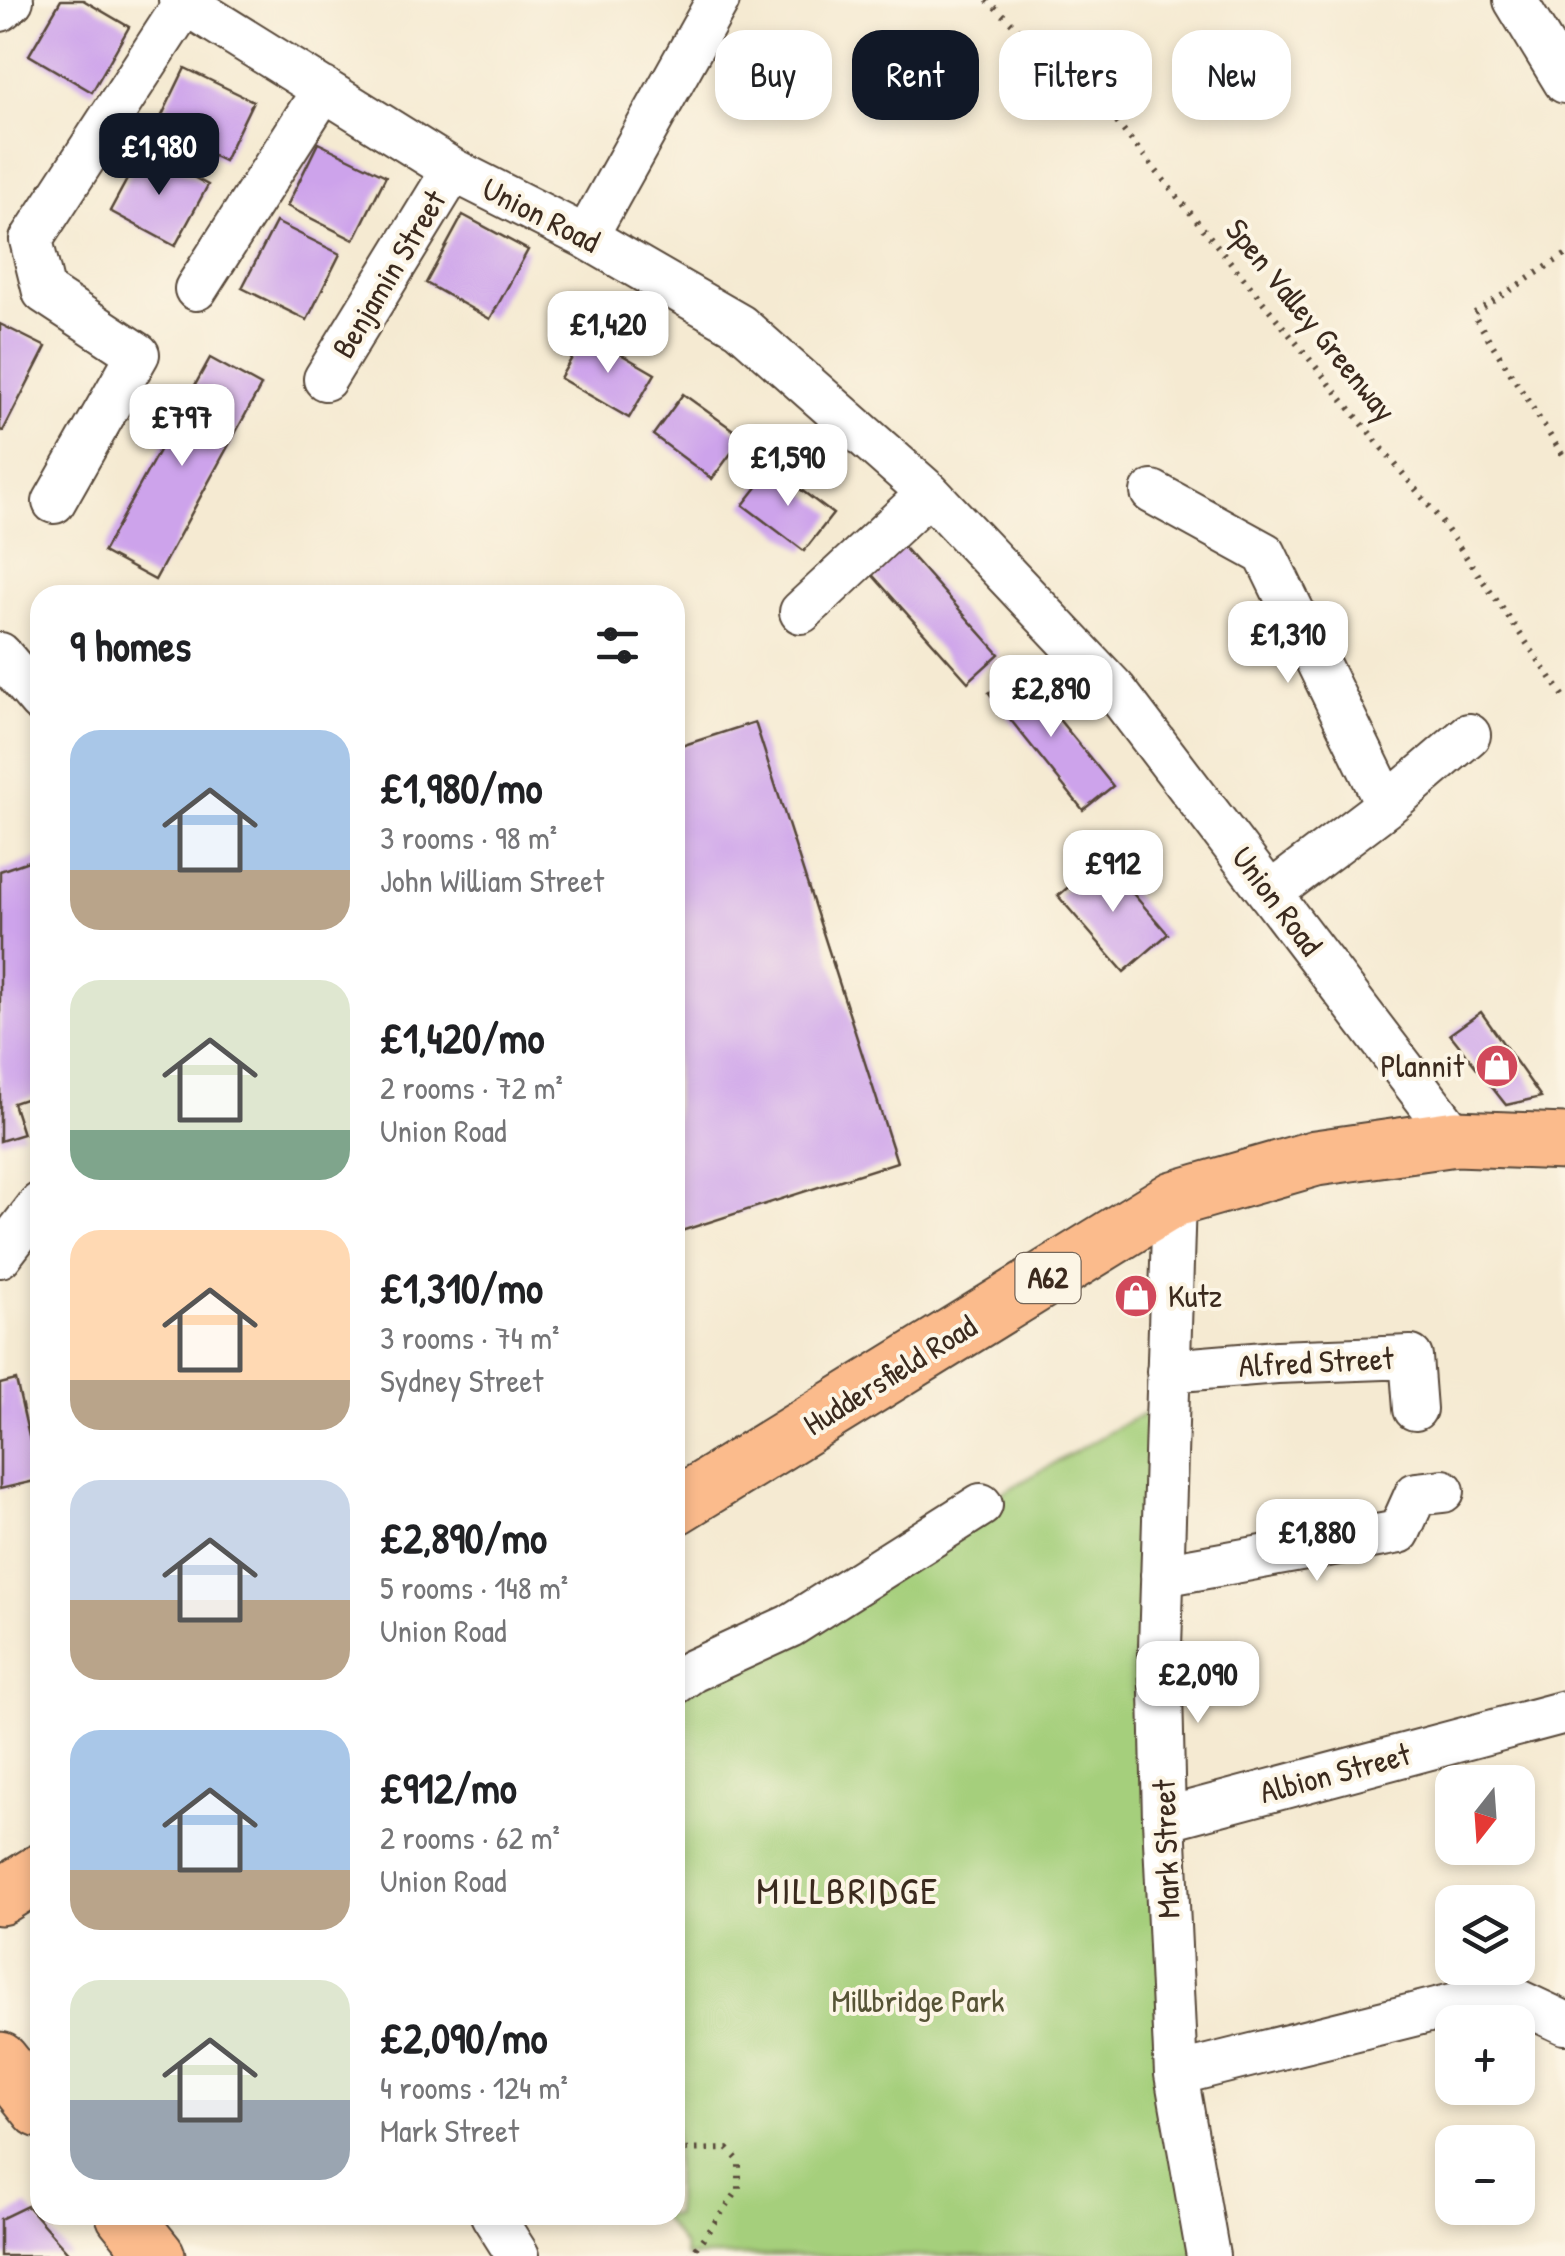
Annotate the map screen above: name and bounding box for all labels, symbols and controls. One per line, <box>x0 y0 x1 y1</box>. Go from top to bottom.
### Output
chip: Buy <box>715 30 832 120</box>
chip: Rent <box>852 30 979 120</box>
chip: Filters <box>999 30 1152 120</box>
chip: New <box>1172 30 1291 120</box>
pin: £1,980 <box>78 113 240 198</box>
text: £1,980 <box>121 124 197 167</box>
street label: Union Road <box>475 167 607 262</box>
street label: Benjamin Street <box>322 181 456 366</box>
street label: Spen Valley Greenway <box>1216 209 1407 430</box>
pin: £1,420 <box>527 291 689 376</box>
text: £1,420 <box>570 302 647 345</box>
pin: £797 <box>123 384 241 469</box>
text: £797 <box>151 395 213 438</box>
pin: £1,590 <box>707 424 869 509</box>
text: £1,590 <box>750 435 826 478</box>
pin: £1,310 <box>1207 601 1369 686</box>
text: £1,310 <box>1250 612 1326 655</box>
text: 9 homes <box>70 617 191 674</box>
icon: filters <box>590 618 645 673</box>
pin: £2,890 <box>970 655 1132 740</box>
text: £2,890 <box>1012 666 1090 709</box>
text: £1,980/mo <box>380 759 543 816</box>
icon: home <box>150 770 270 890</box>
text: 3 rooms · 98 m² <box>380 816 557 859</box>
pin: £912 <box>1054 830 1172 915</box>
street label: Union Road <box>1222 837 1333 964</box>
text: £912 <box>1085 841 1141 884</box>
text: John William Street <box>380 859 604 902</box>
text: £1,420/mo <box>380 1009 544 1066</box>
icon: home <box>150 1020 270 1140</box>
shop icon: Plannit <box>1474 1043 1520 1089</box>
place label: Plannit <box>1380 1044 1465 1087</box>
text: 2 rooms · 72 m² <box>380 1066 563 1109</box>
text: Union Road <box>380 1109 506 1152</box>
road number: A62 <box>1016 1253 1080 1303</box>
text: £1,310/mo <box>380 1259 543 1316</box>
icon: home <box>150 1270 270 1390</box>
shop icon: Kutz <box>1113 1273 1159 1319</box>
place label: Kutz <box>1168 1274 1222 1317</box>
street label: Huddersfield Road <box>795 1304 984 1445</box>
text: 3 rooms · 74 m² <box>380 1316 559 1359</box>
street label: Alfred Street <box>1237 1336 1395 1387</box>
text: Sydney Street <box>380 1359 543 1402</box>
pin: £1,880 <box>1236 1499 1398 1584</box>
text: £2,890/mo <box>380 1509 547 1566</box>
text: £1,880 <box>1278 1510 1356 1553</box>
icon: home <box>150 1520 270 1640</box>
text: 5 rooms · 148 m² <box>380 1566 568 1609</box>
text: Union Road <box>380 1609 506 1652</box>
pin: £2,090 <box>1117 1641 1279 1726</box>
text: £2,090 <box>1158 1652 1238 1695</box>
street label: Albion Street <box>1255 1732 1416 1813</box>
text: £912/mo <box>380 1759 517 1816</box>
north arrow <box>1435 1765 1535 1865</box>
map controls <box>1435 1765 1535 2225</box>
icon: home <box>150 1770 270 1890</box>
street label: Mark Street <box>1142 1778 1189 1919</box>
text: 2 rooms · 62 m² <box>380 1816 560 1859</box>
text: Union Road <box>380 1859 506 1902</box>
district label: MILLBRIDGE <box>756 1864 940 1916</box>
button: layers <box>1435 1885 1535 1985</box>
park label: Millbridge Park <box>831 1979 1005 2022</box>
button: + <box>1435 2005 1535 2105</box>
text: £2,090/mo <box>380 2009 548 2066</box>
icon: home <box>150 2020 270 2140</box>
text: 4 rooms · 124 m² <box>380 2066 568 2109</box>
text: Mark Street <box>380 2109 519 2152</box>
button: − <box>1435 2125 1535 2225</box>

